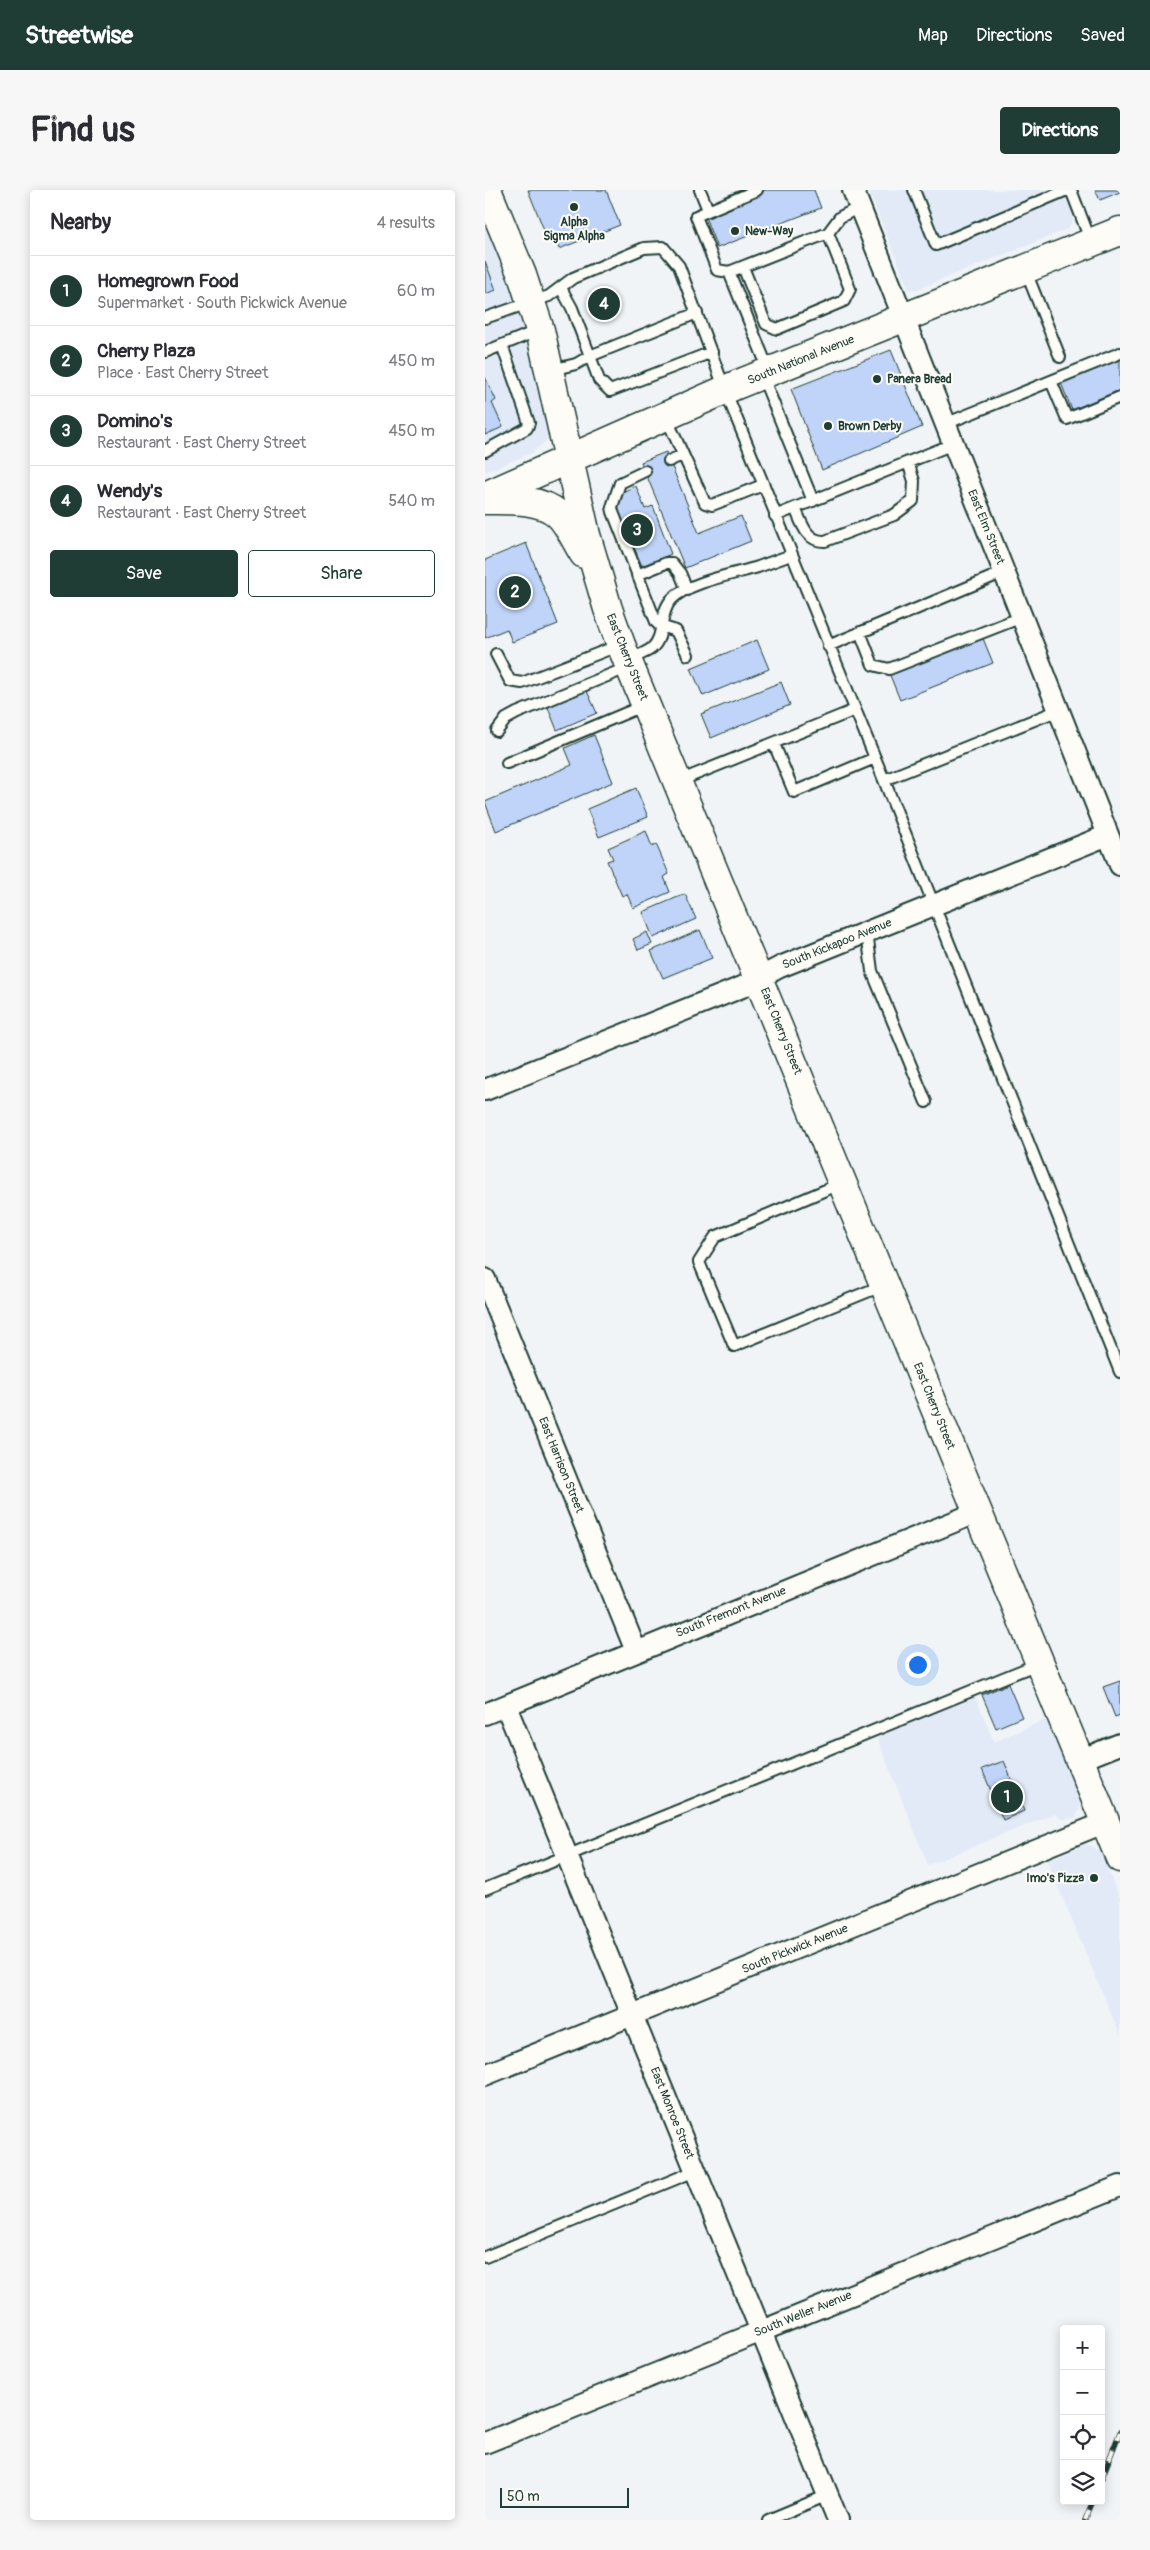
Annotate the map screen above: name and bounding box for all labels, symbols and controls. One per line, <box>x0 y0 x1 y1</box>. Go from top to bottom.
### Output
text: Streetwise <box>25 21 133 50</box>
text: Map <box>918 24 948 47</box>
text: Directions <box>976 24 1052 47</box>
text: Saved <box>1080 24 1125 47</box>
button: Directions <box>1000 107 1120 154</box>
text: Find us <box>30 108 135 152</box>
marker: Alpha Sigma Alpha <box>568 201 580 213</box>
text: Nearby <box>50 209 111 236</box>
text: 4 results <box>377 213 435 233</box>
place label: Alpha Sigma Alpha <box>543 215 605 244</box>
place label: New-Way <box>745 224 794 239</box>
marker: New-Way <box>729 225 741 237</box>
text: Homegrown Food <box>97 269 239 293</box>
text: 1 <box>63 281 69 301</box>
text: 60 m <box>397 281 435 301</box>
pin: 4 <box>588 285 620 323</box>
text: Supermarket · South Pickwick Avenue <box>97 293 347 313</box>
street label: South National Avenue <box>745 332 857 388</box>
text: Cherry Plaza <box>97 339 195 363</box>
text: 2 <box>62 351 70 371</box>
text: 450 m <box>388 351 435 371</box>
text: Place · East Cherry Street <box>97 363 268 383</box>
place label: Panera Bread <box>887 372 952 387</box>
marker: Panera Bread <box>871 373 883 385</box>
text: Domino's <box>97 409 172 433</box>
place label: Brown Derby <box>838 419 902 434</box>
marker: Brown Derby <box>822 420 834 432</box>
text: 3 <box>62 421 70 441</box>
text: 450 m <box>388 421 435 441</box>
text: Restaurant · East Cherry Street <box>97 433 306 453</box>
text: Wendy's <box>97 479 162 503</box>
street label: East Elm Street <box>964 487 1008 567</box>
text: 4 <box>61 491 71 511</box>
text: 540 m <box>388 491 435 511</box>
text: Restaurant · East Cherry Street <box>97 503 306 523</box>
pin: 3 <box>621 511 653 549</box>
button: Save <box>50 550 238 597</box>
button: Share <box>248 550 435 597</box>
pin: 2 <box>499 573 531 611</box>
street label: East Cherry Street <box>603 611 651 703</box>
street label: South Kickapoo Avenue <box>780 915 894 973</box>
street label: East Cherry Street <box>757 985 805 1077</box>
street label: East Cherry Street <box>910 1360 958 1452</box>
street label: East Harrison Street <box>535 1415 587 1515</box>
street label: South Fremont Avenue <box>674 1583 788 1641</box>
your location <box>905 1652 931 1678</box>
pin: 1 <box>991 1778 1023 1816</box>
place label: Imo's Pizza <box>1026 1871 1084 1886</box>
marker: Imo's Pizza <box>1088 1872 1100 1884</box>
street label: South Pickwick Avenue <box>740 1921 850 1977</box>
street label: East Monroe Street <box>647 2065 697 2161</box>
street label: South Weller Avenue <box>752 2288 854 2340</box>
map controls <box>1060 2325 1105 2505</box>
button: + <box>1060 2325 1105 2370</box>
button: − <box>1060 2370 1105 2415</box>
button: locate <box>1060 2415 1105 2460</box>
button: layers <box>1060 2460 1105 2505</box>
scale bar <box>500 2485 629 2508</box>
text: 50 m <box>507 2488 540 2505</box>

